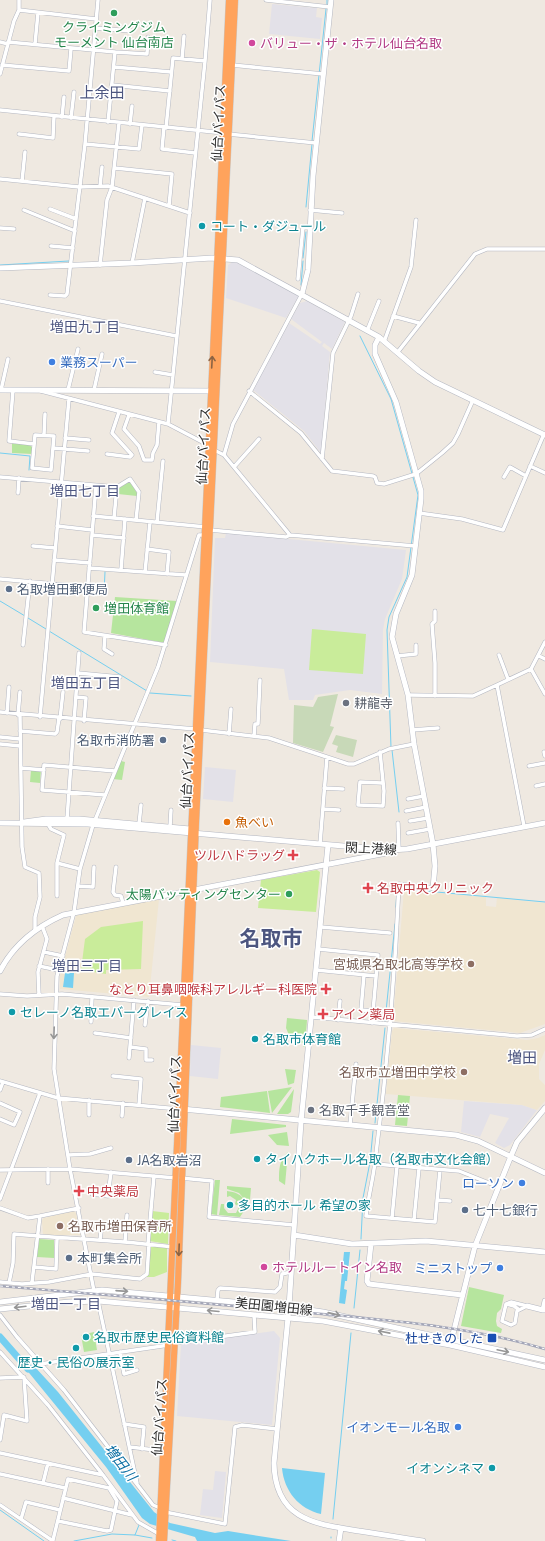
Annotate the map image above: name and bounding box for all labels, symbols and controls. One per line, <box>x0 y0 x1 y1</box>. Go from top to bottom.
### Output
marker: クライミングジム モーメント 仙台南店 <box>109 8 119 18</box>
place label: クライミングジム モーメント 仙台南店 <box>54 19 174 50</box>
place label: バリュー・ザ・ホテル仙台名取 <box>260 35 442 51</box>
marker: バリュー・ザ・ホテル仙台名取 <box>247 38 257 48</box>
district label: 上余田 <box>79 83 125 101</box>
street label: 仙台バイパス <box>208 84 228 162</box>
place label: コート・ダジュール <box>210 218 326 234</box>
marker: コート・ダジュール <box>197 221 207 231</box>
district label: 増田九丁目 <box>50 318 120 335</box>
place label: 業務スーパー <box>60 354 138 370</box>
one-way arrow <box>208 356 216 369</box>
marker: 業務スーパー <box>47 357 57 367</box>
street label: 仙台バイパス <box>193 407 213 485</box>
district label: 増田七丁目 <box>50 482 120 499</box>
place label: 名取増田郵便局 <box>17 581 108 597</box>
marker: 名取増田郵便局 <box>4 584 14 594</box>
place label: 増田体育館 <box>104 600 169 616</box>
marker: 増田体育館 <box>91 603 101 613</box>
district label: 増田五丁目 <box>51 674 121 691</box>
place label: 耕龍寺 <box>354 695 393 711</box>
marker: 耕龍寺 <box>341 698 351 708</box>
street label: 仙台バイパス <box>177 731 197 809</box>
place label: 名取市消防署 <box>77 732 155 748</box>
marker: 名取市消防署 <box>158 735 168 745</box>
place label: 魚べい <box>235 814 274 830</box>
marker: 魚べい <box>222 817 232 827</box>
street label: 閖上港線 <box>345 839 397 857</box>
place label: ツルハドラッグ <box>194 847 285 863</box>
marker: ツルハドラッグ <box>288 850 298 860</box>
place label: 名取中央クリニック <box>377 880 494 896</box>
marker: 名取中央クリニック <box>362 882 374 894</box>
place label: 太陽バッティングセンター <box>126 886 281 902</box>
marker: 太陽バッティングセンター <box>284 889 294 899</box>
district label: 名取市 <box>240 925 303 950</box>
place label: 宮城県名取北高等学校 <box>333 956 463 972</box>
district label: 増田三丁目 <box>52 957 122 974</box>
marker: 宮城県名取北高等学校 <box>466 959 476 969</box>
place label: なとり耳鼻咽喉科アレルギー科医院 <box>109 981 317 997</box>
marker: なとり耳鼻咽喉科アレルギー科医院 <box>320 983 332 995</box>
place label: セレーノ名取エバーグレイス <box>20 1004 188 1020</box>
place label: アイン薬局 <box>331 1006 395 1022</box>
marker: セレーノ名取エバーグレイス <box>7 1007 17 1017</box>
marker: アイン薬局 <box>318 1009 328 1019</box>
one-way arrow <box>51 1026 58 1039</box>
place label: 名取市体育館 <box>263 1031 341 1047</box>
marker: 名取市体育館 <box>250 1034 260 1044</box>
district label: 増田 <box>507 1048 537 1066</box>
street label: 仙台バイパス <box>165 1055 183 1133</box>
place label: 名取市立増田中学校 <box>339 1064 456 1080</box>
marker: 名取市立増田中学校 <box>459 1067 469 1077</box>
place label: 名取千手観音堂 <box>319 1102 410 1118</box>
marker: 名取千手観音堂 <box>306 1105 316 1115</box>
place label: タイハクホール名取（名取市文化会館） <box>265 1151 499 1167</box>
place label: JA名取岩沼 <box>137 1152 202 1168</box>
marker: タイハクホール名取（名取市文化会館） <box>252 1154 262 1164</box>
marker: JA名取岩沼 <box>124 1155 134 1165</box>
place label: ローソン <box>462 1175 514 1191</box>
marker: ローソン <box>517 1178 527 1188</box>
place label: 中央薬局 <box>87 1183 139 1199</box>
marker: 中央薬局 <box>74 1186 84 1196</box>
place label: 多目的ホール 希望の家 <box>238 1197 371 1213</box>
marker: 多目的ホール 希望の家 <box>225 1200 235 1210</box>
place label: 七十七銀行 <box>473 1202 538 1218</box>
marker: 七十七銀行 <box>460 1205 470 1215</box>
place label: 名取市増田保育所 <box>68 1218 172 1234</box>
marker: 名取市増田保育所 <box>55 1221 65 1231</box>
one-way arrow <box>175 1243 183 1256</box>
place label: 本町集会所 <box>77 1250 142 1266</box>
marker: 本町集会所 <box>64 1253 74 1263</box>
place label: ホテルルートイン名取 <box>272 1259 402 1275</box>
place label: ミニストップ <box>414 1260 492 1276</box>
marker: ホテルルートイン名取 <box>259 1262 269 1272</box>
marker: ミニストップ <box>495 1263 505 1273</box>
one-way arrow <box>115 1288 128 1295</box>
street label: 美田園増田線 <box>234 1294 314 1318</box>
district label: 増田一丁目 <box>31 1295 101 1312</box>
one-way arrow <box>14 1303 27 1310</box>
one-way arrow <box>207 1307 220 1315</box>
one-way arrow <box>328 1311 341 1319</box>
one-way arrow <box>378 1327 391 1335</box>
place label: 名取市歴史民俗資料館 <box>94 1329 224 1345</box>
place label: 杜せきのした <box>405 1330 483 1346</box>
marker: 名取市歴史民俗資料館 <box>81 1332 91 1342</box>
marker: 杜せきのした <box>486 1332 498 1344</box>
marker: 歴史・民俗の展示室 <box>71 1343 81 1353</box>
one-way arrow <box>496 1347 509 1355</box>
place label: 歴史・民俗の展示室 <box>17 1354 135 1370</box>
street label: 仙台バイパス <box>148 1378 170 1456</box>
place label: イオンモール名取 <box>346 1419 450 1435</box>
marker: イオンモール名取 <box>453 1422 463 1432</box>
water label: 増田川 <box>101 1440 142 1485</box>
place label: イオンシネマ <box>406 1460 484 1476</box>
marker: イオンシネマ <box>487 1463 497 1473</box>

